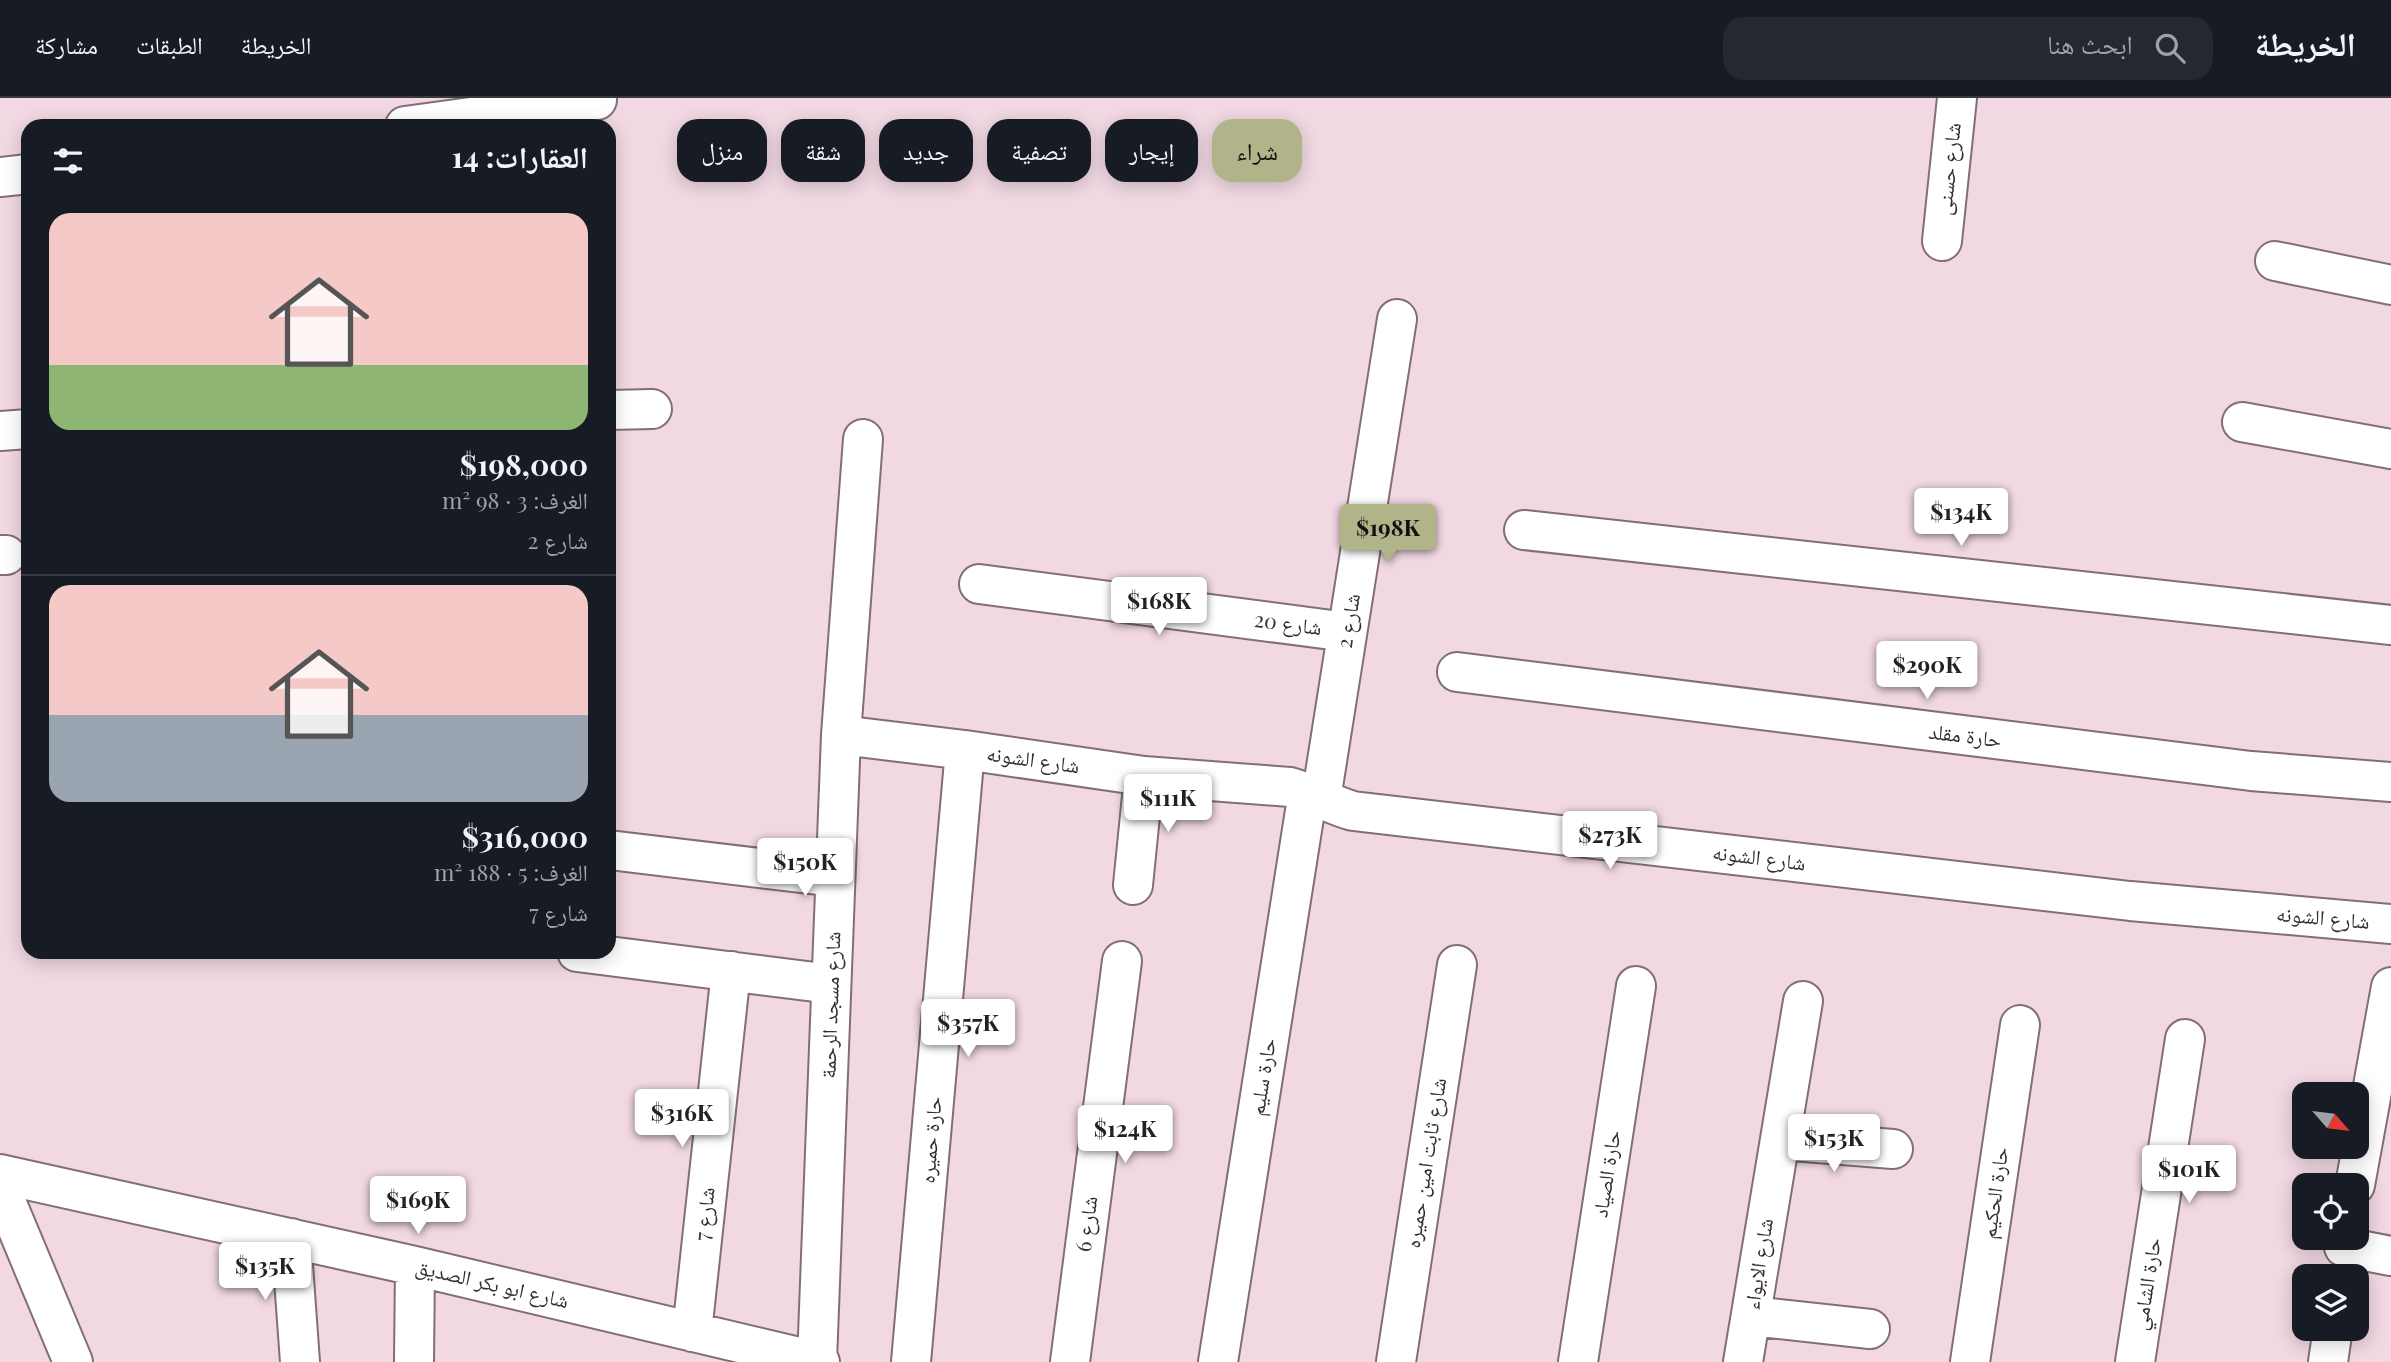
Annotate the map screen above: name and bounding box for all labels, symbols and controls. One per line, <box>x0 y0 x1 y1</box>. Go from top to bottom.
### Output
search box <box>1723 17 2213 80</box>
text: الخريطة <box>2255 20 2356 64</box>
text: ابحث هنا <box>2047 26 2133 61</box>
text: مشاركة <box>35 28 98 60</box>
text: الطبقات <box>136 28 203 60</box>
text: الخريطة <box>241 28 311 60</box>
icon: search <box>2151 29 2189 67</box>
chip: منزل <box>677 119 767 182</box>
chip: شقة <box>781 119 865 182</box>
chip: جديد <box>879 119 973 182</box>
chip: تصفية <box>987 119 1091 182</box>
chip: إيجار <box>1105 119 1198 182</box>
chip: شراء <box>1212 119 1302 182</box>
street label: شارع حسنى <box>1928 121 1967 217</box>
text: العقارات: 14 <box>451 136 588 176</box>
icon: filters <box>49 142 87 180</box>
icon: home <box>256 259 382 385</box>
text: $198,000 <box>460 444 588 484</box>
text: الغرف: 3 · 98 m² <box>442 484 588 515</box>
pin: $134K <box>1912 489 2010 548</box>
text: $134K <box>1930 495 1992 526</box>
pin: $198K <box>1339 504 1437 564</box>
text: $198K <box>1356 511 1420 542</box>
text: شارع 2 <box>528 524 588 555</box>
pin: $168K <box>1110 578 1208 637</box>
text: $168K <box>1127 584 1191 615</box>
street label: شارع 2 <box>1329 591 1366 650</box>
street label: شارع 20 <box>1253 604 1324 641</box>
icon: home <box>256 631 382 757</box>
pin: $290K <box>1878 642 1976 701</box>
text: $290K <box>1892 648 1962 679</box>
street label: حارة مقلد <box>1927 716 2003 752</box>
street label: شارع الشونه <box>985 738 1082 779</box>
pin: $111K <box>1119 774 1217 834</box>
text: $111K <box>1140 781 1196 812</box>
pin: $273K <box>1561 812 1659 871</box>
text: $316,000 <box>462 816 588 856</box>
text: $273K <box>1578 818 1642 849</box>
street label: شارع الشونه <box>1711 836 1807 877</box>
pin: $150K <box>756 838 854 898</box>
text: $150K <box>773 845 837 876</box>
text: الغرف: 5 · 188 m² <box>434 856 588 887</box>
text: شارع 7 <box>529 896 588 927</box>
street label: شارع الشونه <box>2275 898 2371 935</box>
street label: شارع مسجد الرحمة <box>812 931 847 1079</box>
pin: $357K <box>919 1000 1017 1059</box>
text: $357K <box>937 1006 999 1037</box>
street label: حارة سليم <box>1241 1036 1283 1118</box>
street label: شارع ثابت امين حميره <box>1397 1075 1452 1250</box>
north arrow <box>2292 1082 2370 1158</box>
map controls <box>2292 1082 2369 1341</box>
pin: $316K <box>633 1090 731 1149</box>
street label: حارة حميره <box>911 1095 947 1184</box>
text: $316K <box>651 1096 713 1127</box>
pin: $124K <box>1076 1105 1174 1165</box>
text: $124K <box>1094 1112 1156 1143</box>
pin: $153K <box>1785 1114 1883 1174</box>
text: $153K <box>1804 1121 1864 1152</box>
street label: حارة الصياد <box>1584 1128 1626 1219</box>
street label: حارة الحكيم <box>1973 1145 2015 1241</box>
pin: $101K <box>2140 1146 2238 1205</box>
text: $101K <box>2158 1152 2220 1183</box>
button: locate <box>2292 1173 2369 1250</box>
pin: $169K <box>369 1176 467 1236</box>
text: $169K <box>386 1183 450 1214</box>
street label: شارع 7 <box>686 1186 721 1242</box>
street label: شارع 6 <box>1068 1194 1103 1253</box>
street label: شارع الايواء <box>1736 1216 1779 1312</box>
street label: حارة الشامي <box>2124 1235 2170 1333</box>
pin: $135K <box>216 1242 314 1302</box>
text: $135K <box>235 1249 295 1280</box>
street label: شارع ابو بكر الصديق <box>413 1251 572 1314</box>
button: layers <box>2292 1264 2369 1341</box>

